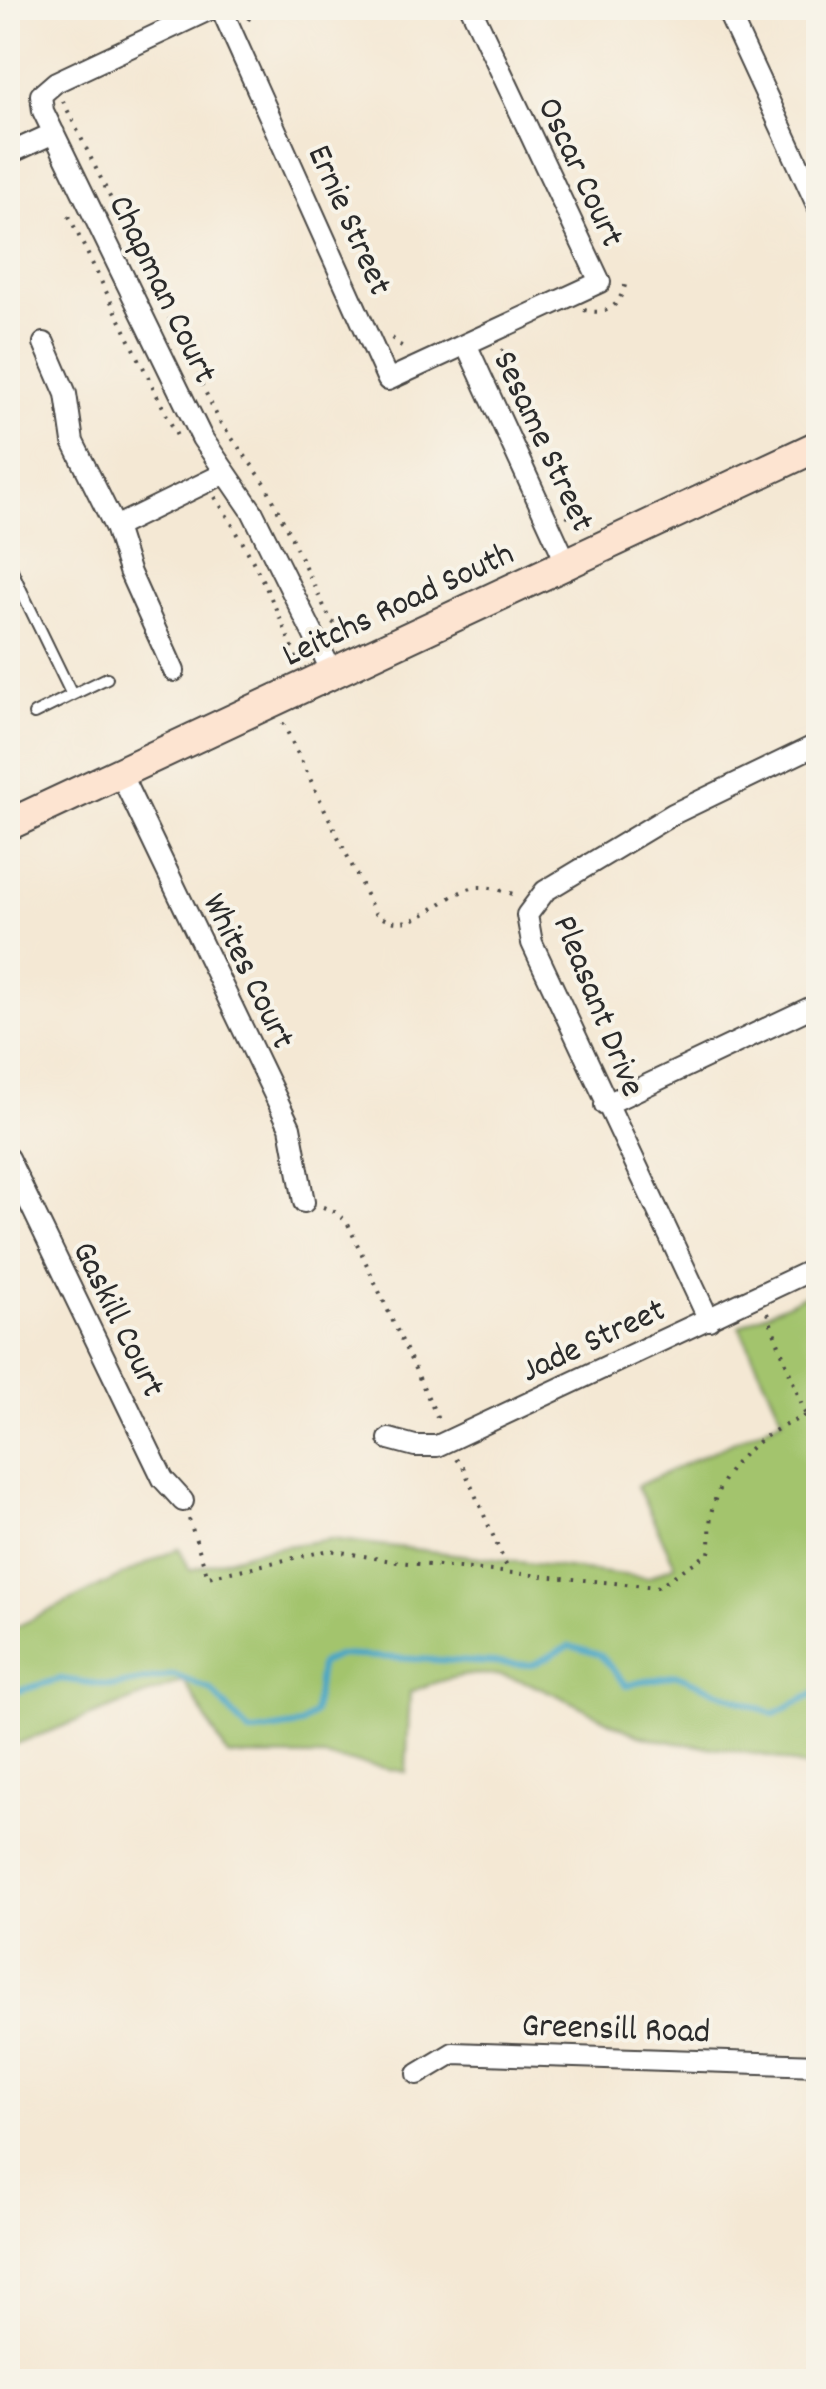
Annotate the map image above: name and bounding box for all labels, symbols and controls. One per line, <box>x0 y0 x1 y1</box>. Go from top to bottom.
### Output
street label: Oscar Court <box>522 90 635 256</box>
street label: Ernie Street <box>292 138 403 304</box>
street label: Chapman Court <box>93 187 228 393</box>
street label: Sesame Street <box>478 343 605 541</box>
street label: Leitchs Road South <box>275 531 523 682</box>
street label: Whites Court <box>187 886 306 1058</box>
street label: Pleasant Drive <box>537 909 655 1105</box>
street label: Gaskill Court <box>57 1234 176 1407</box>
street label: Jade Street <box>514 1287 675 1398</box>
street label: Greensill Road <box>521 2003 711 2059</box>

